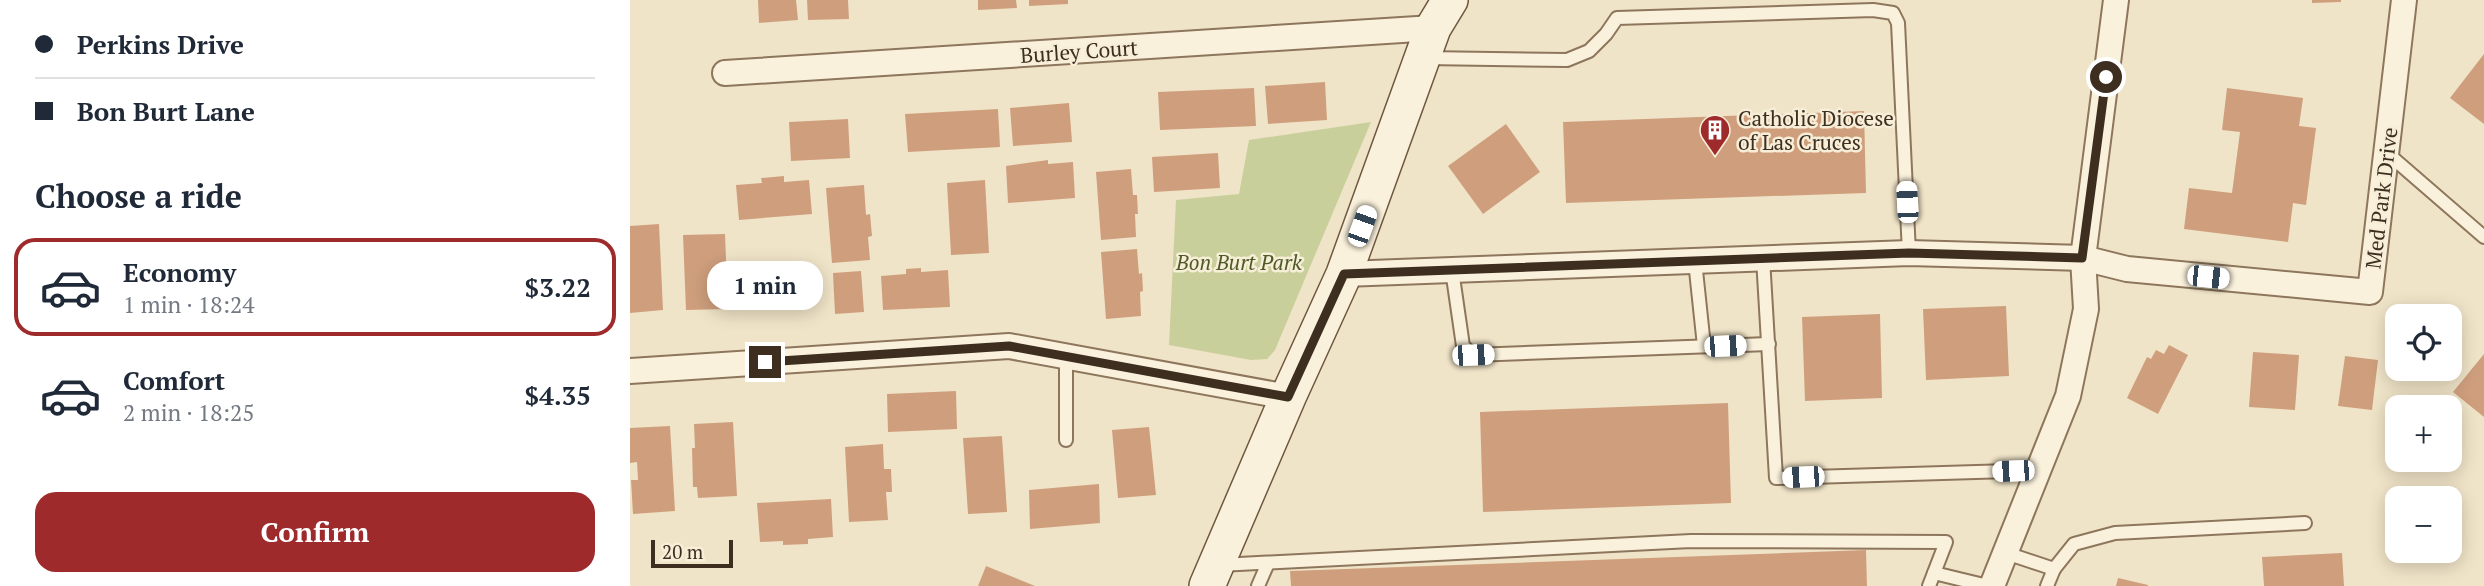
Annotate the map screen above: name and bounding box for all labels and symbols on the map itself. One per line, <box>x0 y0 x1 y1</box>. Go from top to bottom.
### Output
street label: Burley Court <box>1019 33 1139 69</box>
route start <box>2090 61 2122 93</box>
place label: Catholic Diocese of Las Cruces <box>1738 104 1894 156</box>
building icon: Catholic Diocese of Las Cruces <box>1698 113 1732 157</box>
street label: Med Park Drive <box>2358 125 2404 271</box>
car <box>1896 180 1919 224</box>
car <box>1345 203 1380 249</box>
park label: Bon Burt Park <box>1175 248 1303 276</box>
callout: 1 min <box>707 260 823 310</box>
car <box>2187 264 2230 290</box>
car <box>1704 335 1747 357</box>
car <box>1452 344 1495 366</box>
route end <box>749 346 781 378</box>
car <box>1992 460 2035 482</box>
car <box>1782 466 1825 488</box>
scale bar <box>651 537 733 569</box>

